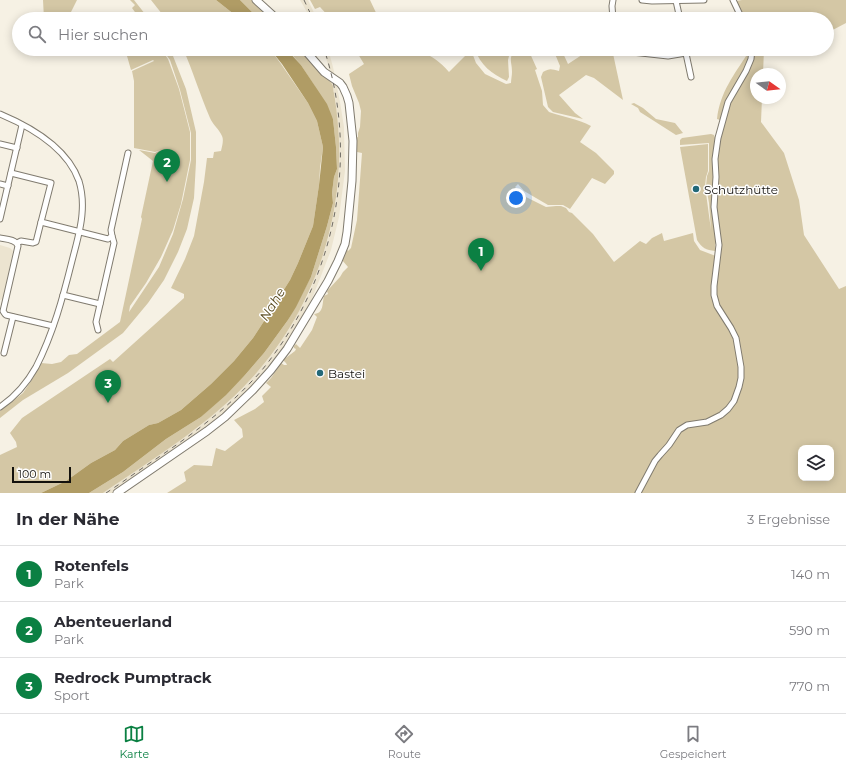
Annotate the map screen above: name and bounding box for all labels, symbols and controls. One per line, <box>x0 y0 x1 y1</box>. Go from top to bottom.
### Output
search box <box>12 12 834 56</box>
icon: search <box>26 23 48 45</box>
text: Hier suchen <box>58 25 148 44</box>
north arrow <box>750 68 786 104</box>
pin: 2 <box>154 149 180 182</box>
place label: Schutzhütte <box>704 182 778 197</box>
marker: Schutzhütte <box>691 184 701 194</box>
your location <box>506 188 526 208</box>
pin: 1 <box>468 238 494 271</box>
water label: Nahe <box>256 284 288 324</box>
place label: Bastei <box>328 366 365 381</box>
marker: Bastei <box>315 368 325 378</box>
pin: 3 <box>95 370 121 403</box>
map controls <box>798 445 834 481</box>
button: layers <box>798 445 834 481</box>
scale bar <box>12 465 71 484</box>
text: 100 m <box>18 467 51 481</box>
text: In der Nähe <box>16 509 120 529</box>
text: 3 Ergebnisse <box>747 511 830 527</box>
text: Rotenfels <box>54 556 129 575</box>
text: 1 <box>26 566 32 582</box>
text: 140 m <box>791 566 830 582</box>
text: Park <box>54 575 84 591</box>
text: Abenteuerland <box>54 612 172 631</box>
text: 2 <box>25 622 33 638</box>
text: 590 m <box>789 622 830 638</box>
text: Park <box>54 631 84 647</box>
text: Redrock Pumptrack <box>54 668 212 687</box>
text: 3 <box>25 678 33 694</box>
text: 770 m <box>789 678 830 694</box>
text: Sport <box>54 687 90 703</box>
tab: Karte <box>119 723 149 761</box>
tab: Route <box>388 723 421 761</box>
tab: Gespeichert <box>660 723 727 761</box>

